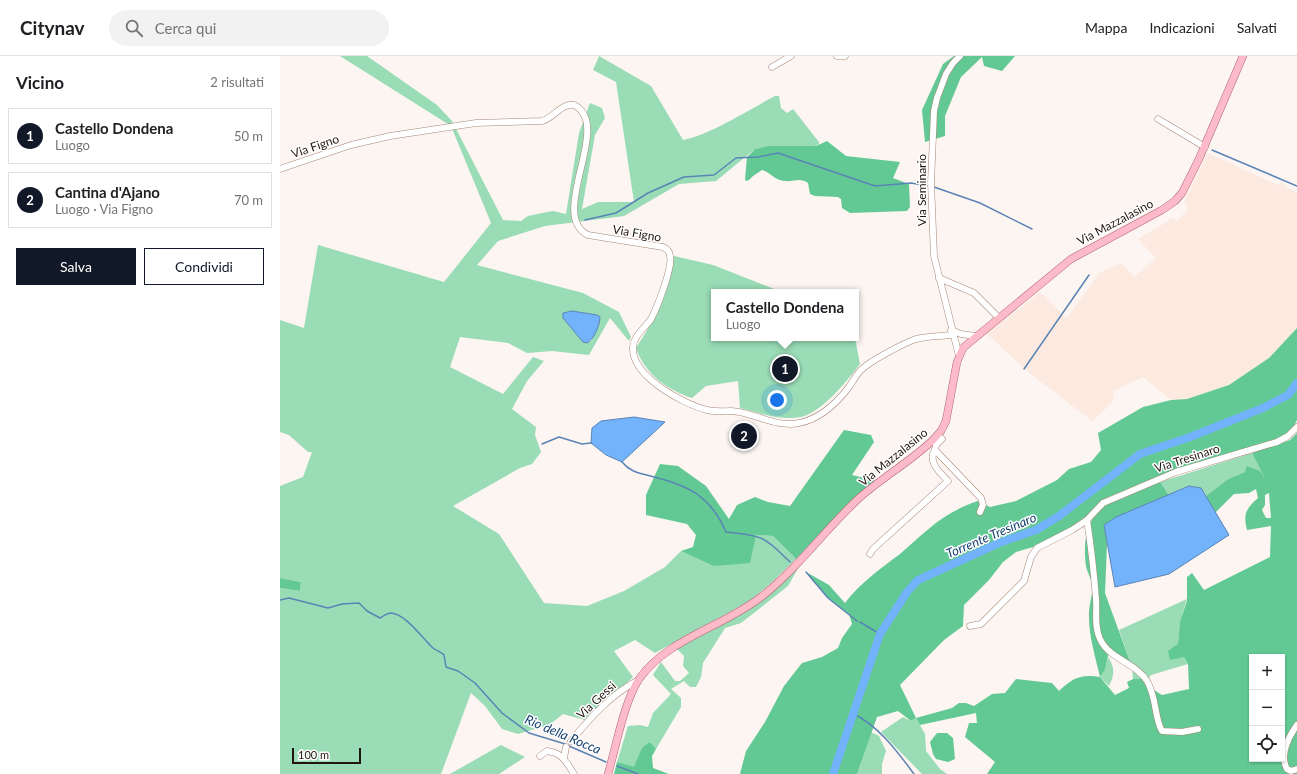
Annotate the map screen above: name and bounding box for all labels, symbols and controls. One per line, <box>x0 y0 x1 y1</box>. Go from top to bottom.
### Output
search box <box>109 10 389 46</box>
text: Citynav <box>20 16 85 39</box>
icon: search <box>123 17 145 39</box>
text: Cerca qui <box>155 19 216 37</box>
text: Mappa <box>1085 19 1127 36</box>
text: Indicazioni <box>1149 19 1215 36</box>
text: Salvati <box>1237 19 1277 36</box>
text: Vicino <box>16 72 64 93</box>
text: 2 risultati <box>210 74 264 90</box>
text: Castello Dondena <box>55 119 173 137</box>
text: 1 <box>26 128 34 144</box>
text: 50 m <box>234 128 263 144</box>
street label: Via Figno <box>289 131 341 161</box>
text: Luogo <box>55 137 90 153</box>
street label: Via Seminario <box>914 154 929 226</box>
text: Cantina d'Ajano <box>55 183 160 201</box>
text: 2 <box>26 192 34 208</box>
text: 70 m <box>234 192 263 208</box>
street label: Via Mazzalasino <box>1074 196 1156 248</box>
text: Luogo · Via Figno <box>55 201 153 217</box>
street label: Via Figno <box>611 221 663 245</box>
button: Salva <box>16 248 136 285</box>
button: Condividi <box>144 248 264 285</box>
popup <box>711 289 859 341</box>
text: Castello Dondena <box>726 298 844 316</box>
text: Luogo <box>726 316 761 332</box>
pin: 1 <box>772 354 798 384</box>
your location <box>767 390 787 410</box>
pin: 2 <box>731 421 757 451</box>
street label: Via Mazzalasino <box>856 425 931 489</box>
street label: Via Tresinaro <box>1153 440 1222 476</box>
water label: Torrente Tresinaro <box>943 509 1039 561</box>
map controls <box>1249 654 1285 762</box>
button: + <box>1249 654 1285 690</box>
street label: Via Gessi <box>573 678 619 722</box>
button: − <box>1249 690 1285 726</box>
water label: Rio della Rocca <box>523 711 604 757</box>
button: locate <box>1249 726 1285 762</box>
scale bar <box>292 746 361 765</box>
text: 100 m <box>298 748 329 761</box>

